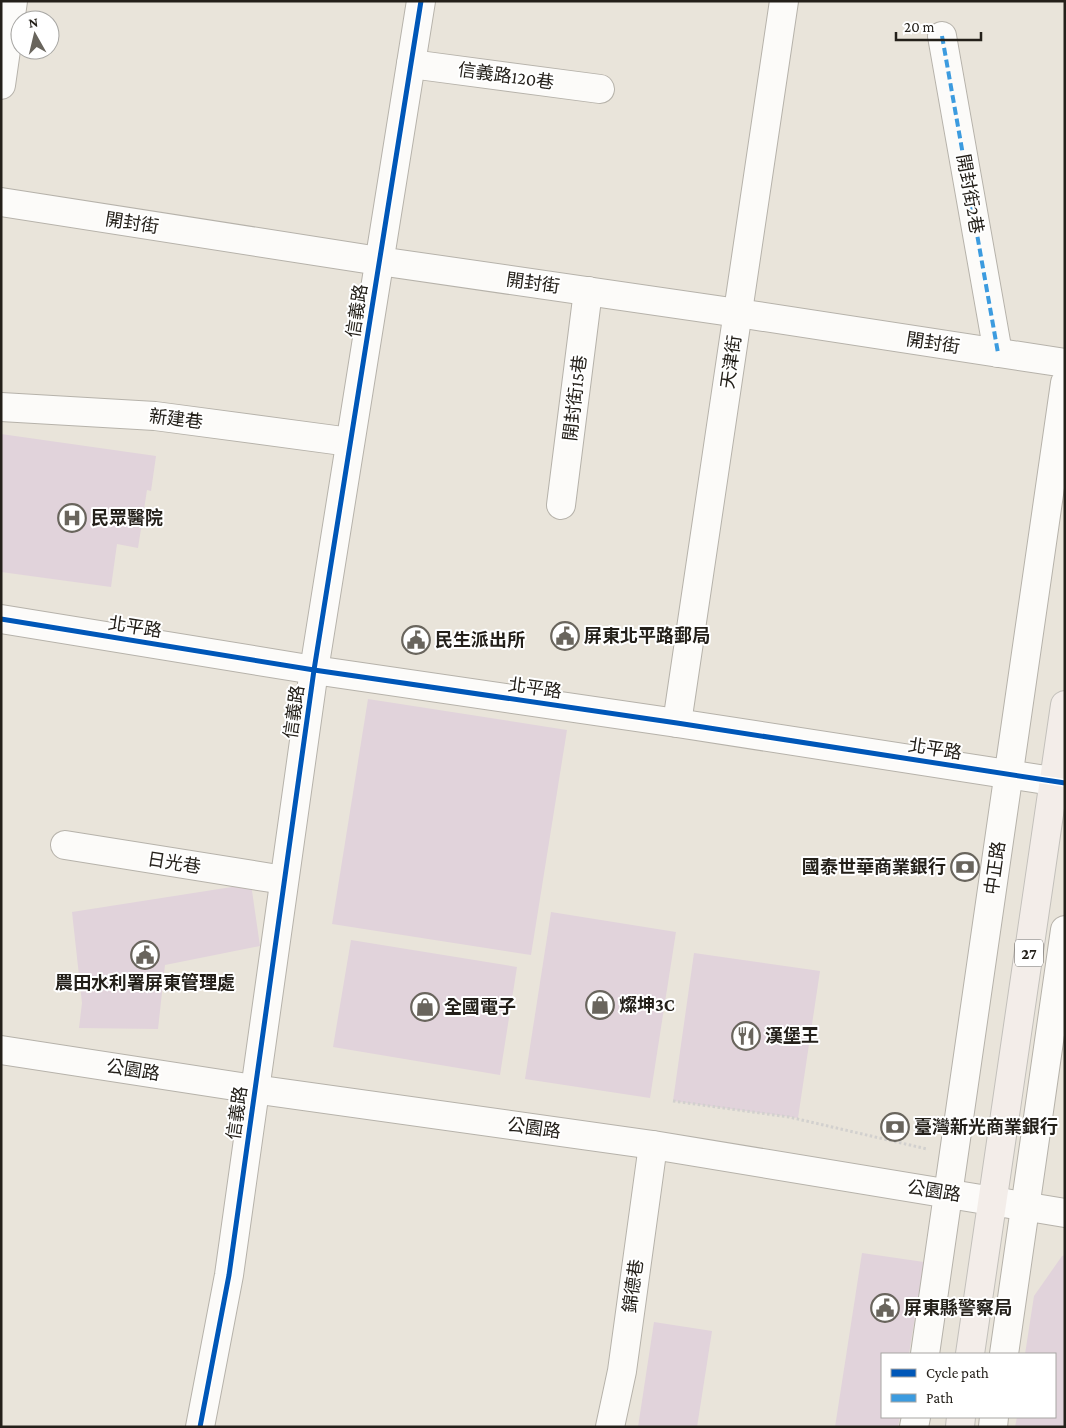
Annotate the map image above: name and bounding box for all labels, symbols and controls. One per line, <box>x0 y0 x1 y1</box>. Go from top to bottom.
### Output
north arrow <box>10 10 60 60</box>
scale bar <box>896 10 981 42</box>
text: N <box>27 13 39 31</box>
text: 20 m <box>904 19 935 35</box>
street label: 信義路120巷 <box>457 59 555 93</box>
street label: 開封街2巷 <box>953 153 987 235</box>
street label: 開封街 <box>104 209 160 237</box>
street label: 開封街 <box>505 269 561 297</box>
street label: 信義路 <box>343 283 371 339</box>
street label: 開封街 <box>905 329 961 357</box>
street label: 天津街 <box>717 334 745 390</box>
street label: 開封街15巷 <box>560 354 590 442</box>
street label: 新建巷 <box>148 406 204 432</box>
hospital icon: 民眾醫院 <box>57 503 87 533</box>
place label: 民眾醫院 <box>91 508 163 528</box>
street label: 北平路 <box>107 613 163 641</box>
public building icon: 屏東北平路郵局 <box>550 621 580 651</box>
public building icon: 民生派出所 <box>401 625 431 655</box>
place label: 屏東北平路郵局 <box>584 625 710 646</box>
place label: 民生派出所 <box>435 630 525 650</box>
street label: 北平路 <box>507 674 563 702</box>
street label: 信義路 <box>280 684 308 740</box>
street label: 北平路 <box>907 735 963 763</box>
street label: 中正路 <box>981 840 1009 896</box>
street label: 日光巷 <box>146 849 202 877</box>
bank icon: 國泰世華商業銀行 <box>950 852 980 882</box>
place label: 國泰世華商業銀行 <box>802 856 946 877</box>
public building icon: 農田水利署屏東管理處 <box>130 940 160 970</box>
road number: 27 <box>1015 940 1043 966</box>
place label: 農田水利署屏東管理處 <box>55 972 235 993</box>
shop icon: 燦坤3C <box>585 990 615 1020</box>
shop icon: 全國電子 <box>410 992 440 1022</box>
place label: 燦坤3C <box>619 995 675 1015</box>
place label: 全國電子 <box>444 997 516 1017</box>
restaurant icon: 漢堡王 <box>731 1021 761 1051</box>
place label: 漢堡王 <box>765 1026 819 1046</box>
street label: 公園路 <box>105 1056 161 1084</box>
street label: 信義路 <box>223 1085 251 1141</box>
bank icon: 臺灣新光商業銀行 <box>880 1112 910 1142</box>
street label: 公園路 <box>506 1114 562 1142</box>
place label: 臺灣新光商業銀行 <box>914 1116 1058 1137</box>
street label: 公園路 <box>906 1177 962 1205</box>
street label: 錦德巷 <box>619 1258 647 1314</box>
public building icon: 屏東縣警察局 <box>870 1293 900 1323</box>
place label: 屏東縣警察局 <box>904 1298 1012 1318</box>
legend <box>881 1353 1056 1418</box>
text: Cycle path <box>926 1365 989 1382</box>
text: Path <box>926 1390 953 1406</box>

